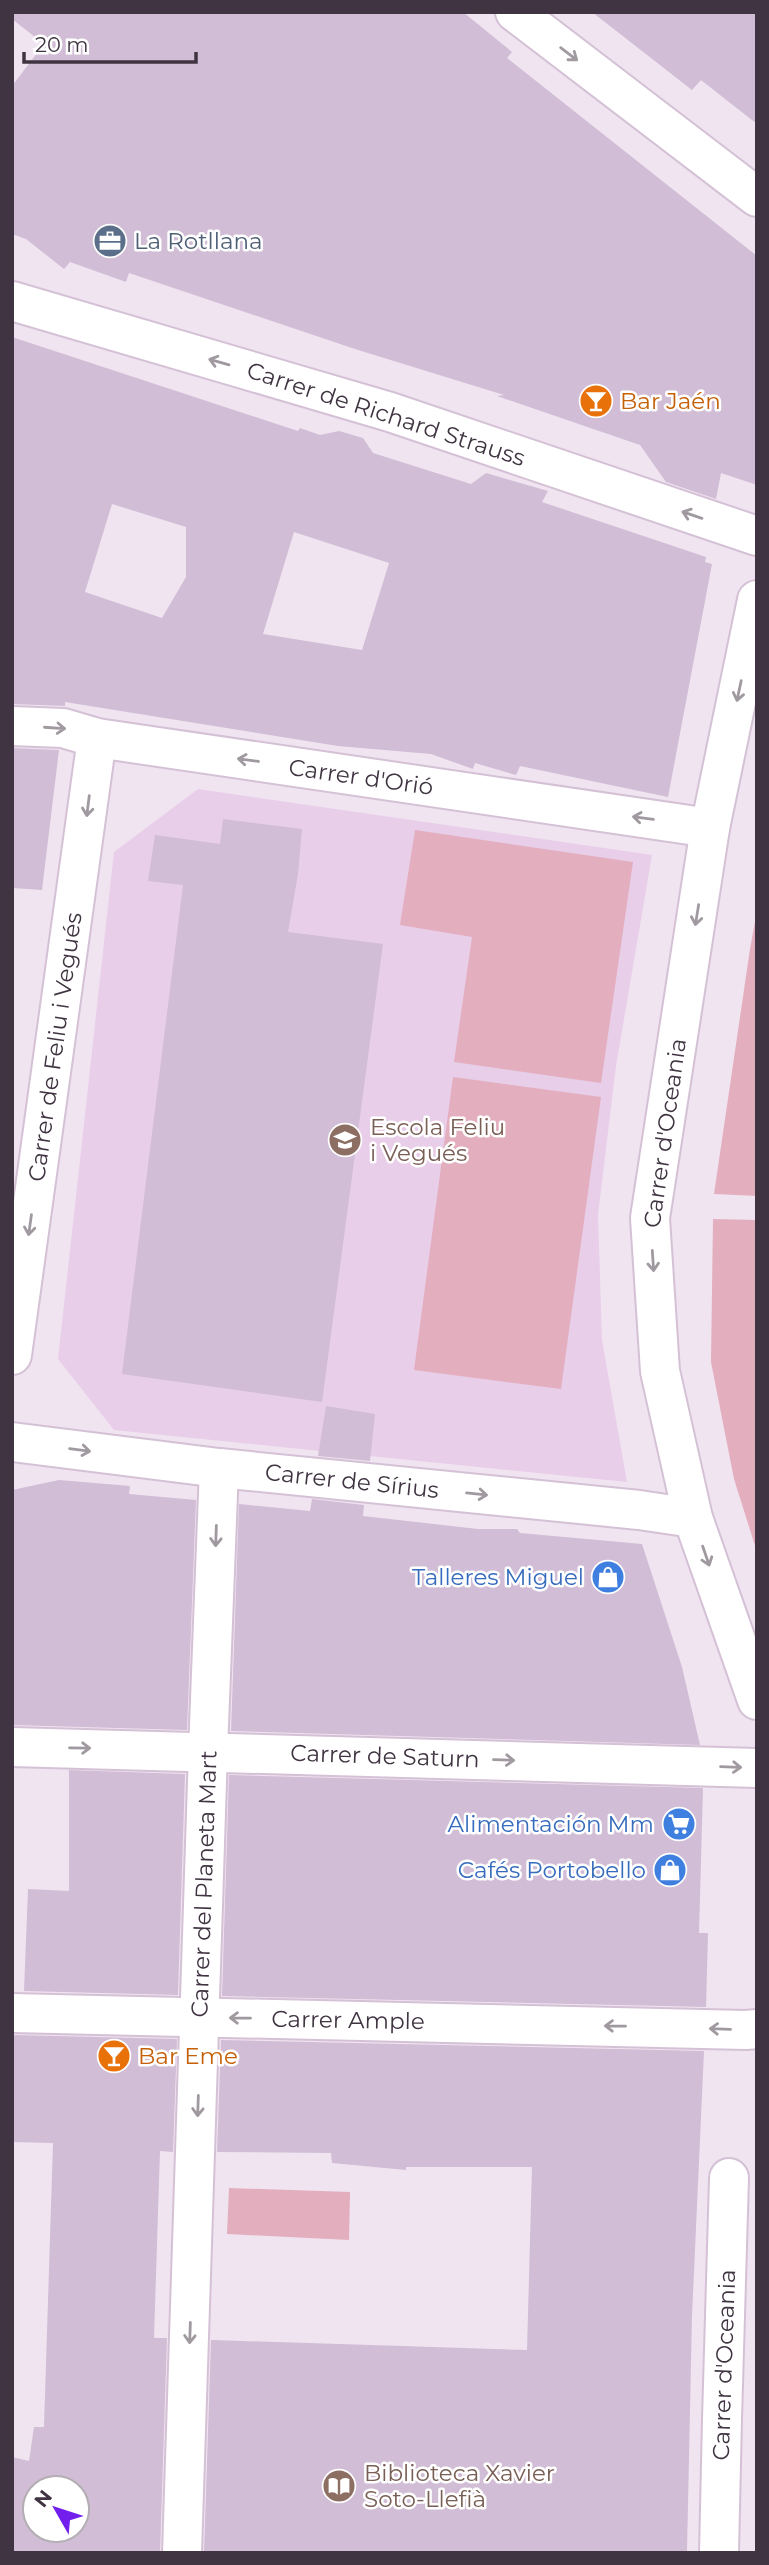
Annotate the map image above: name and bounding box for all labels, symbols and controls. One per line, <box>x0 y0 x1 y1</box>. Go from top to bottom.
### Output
scale bar <box>24 21 196 65</box>
text: 20 m <box>35 32 89 57</box>
one-way arrow <box>559 46 578 61</box>
office icon: La Rotllana <box>91 222 129 260</box>
place label: La Rotllana <box>134 227 263 255</box>
one-way arrow <box>209 354 231 367</box>
street label: Carrer de Richard Strauss <box>243 356 529 472</box>
bar icon: Bar Jaén <box>577 382 615 420</box>
place label: Bar Jaén <box>620 387 721 415</box>
one-way arrow <box>682 507 704 520</box>
one-way arrow <box>731 679 745 702</box>
one-way arrow <box>43 722 66 735</box>
street label: Carrer d'Orió <box>287 753 435 801</box>
one-way arrow <box>237 754 260 767</box>
one-way arrow <box>81 794 94 817</box>
one-way arrow <box>632 811 655 824</box>
one-way arrow <box>690 903 703 925</box>
street label: Carrer de Feliu i Vegués <box>22 911 88 1183</box>
street label: Carrer d'Oceania <box>638 1036 692 1230</box>
place label: Escola Feliu i Vegués <box>370 1113 505 1167</box>
school or university icon: Escola Feliu i Vegués <box>326 1121 364 1159</box>
one-way arrow <box>23 1214 36 1236</box>
one-way arrow <box>647 1249 660 1272</box>
one-way arrow <box>68 1444 91 1457</box>
street label: Carrer de Sírius <box>264 1458 440 1504</box>
one-way arrow <box>465 1488 487 1501</box>
one-way arrow <box>210 1524 223 1547</box>
one-way arrow <box>701 1544 713 1566</box>
shop icon: Talleres Miguel <box>589 1558 627 1596</box>
place label: Talleres Miguel <box>412 1563 584 1591</box>
street label: Carrer de Saturn <box>290 1739 480 1773</box>
one-way arrow <box>69 1741 92 1755</box>
street label: Carrer del Planeta Mart <box>185 1750 223 2018</box>
one-way arrow <box>492 1753 515 1766</box>
one-way arrow <box>719 1760 742 1774</box>
supermarket icon: Alimentación Mm <box>660 1805 698 1843</box>
place label: Alimentación Mm <box>448 1810 654 1838</box>
shop icon: Cafés Portobello <box>651 1851 689 1889</box>
place label: Cafés Portobello <box>458 1856 646 1884</box>
street label: Carrer Ample <box>271 2005 425 2035</box>
one-way arrow <box>229 2011 252 2024</box>
one-way arrow <box>604 2019 627 2033</box>
one-way arrow <box>709 2022 732 2035</box>
bar icon: Bar Eme <box>95 2037 133 2075</box>
place label: Bar Eme <box>138 2042 238 2070</box>
one-way arrow <box>191 2094 204 2117</box>
street label: Carrer d'Oceania <box>707 2269 741 2461</box>
one-way arrow <box>183 2322 196 2345</box>
place label: Biblioteca Xavier Soto-Llefià <box>364 2459 555 2513</box>
library icon: Biblioteca Xavier Soto-Llefià <box>320 2467 358 2505</box>
north arrow <box>21 2474 91 2544</box>
text: N <box>29 2485 57 2512</box>

